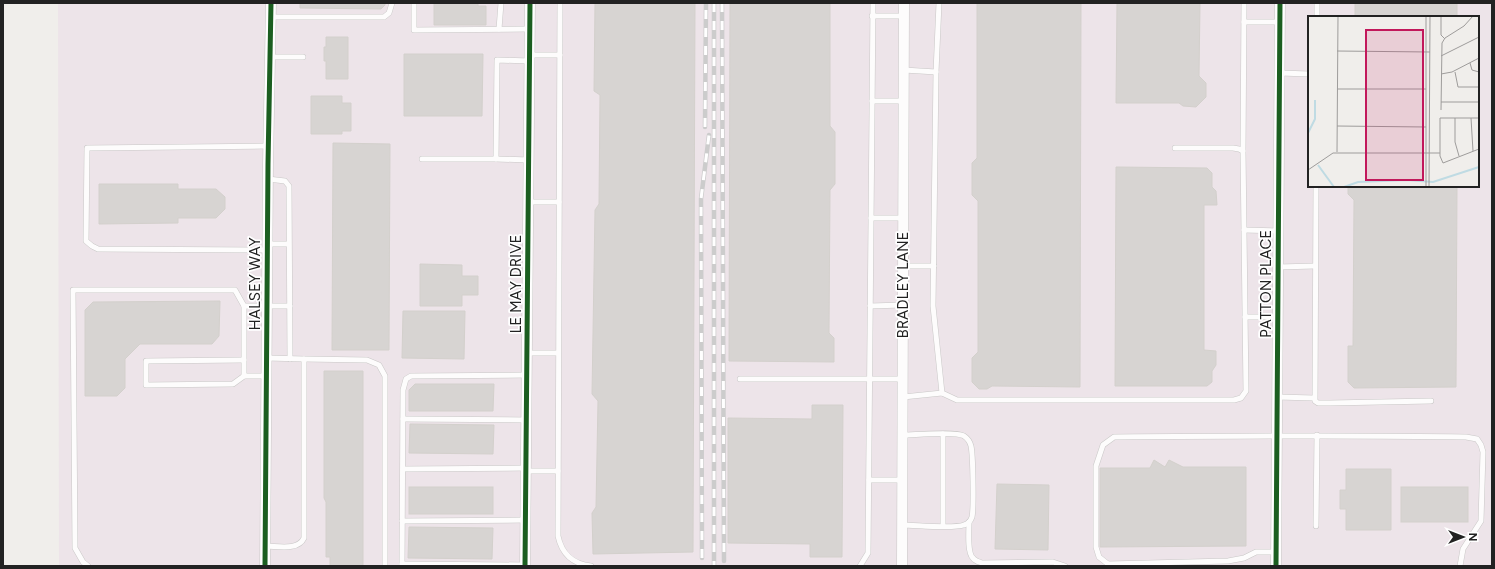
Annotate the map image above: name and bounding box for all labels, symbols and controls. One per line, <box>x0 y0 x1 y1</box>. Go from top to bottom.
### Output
inset map <box>1308 16 1479 187</box>
street label: PATTON PLACE <box>1257 230 1275 338</box>
street label: BRADLEY LANE <box>894 232 912 338</box>
street label: LE MAY DRIVE <box>507 235 525 333</box>
street label: HALSEY WAY <box>246 237 264 331</box>
north arrow <box>1443 517 1483 557</box>
text: N <box>1466 533 1479 541</box>

